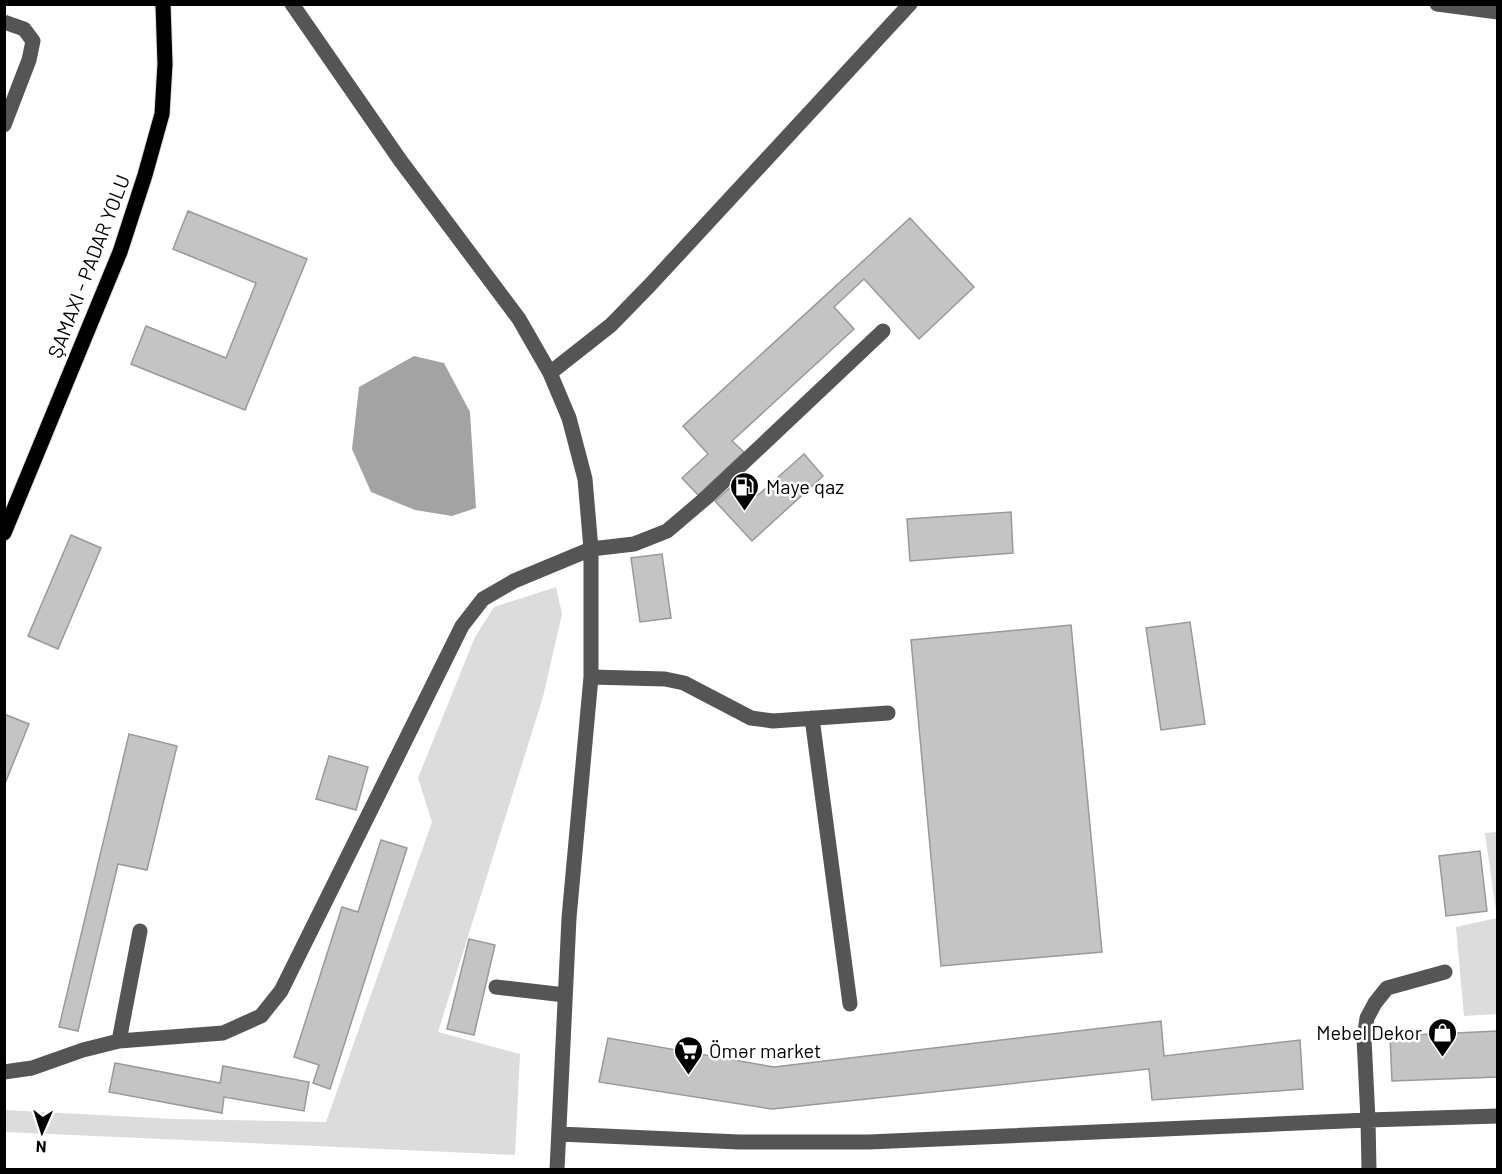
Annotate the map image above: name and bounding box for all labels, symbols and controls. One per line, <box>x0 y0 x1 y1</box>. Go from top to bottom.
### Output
street label: ŞAMAXI - PADAR YOLU <box>42 171 134 361</box>
fuel station icon: Maye qaz <box>729 470 761 512</box>
place label: Maye qaz <box>766 474 844 498</box>
shop icon: Mebel Dekor <box>1427 1016 1459 1058</box>
place label: Mebel Dekor <box>1316 1020 1422 1044</box>
supermarket icon: Ömər market <box>672 1034 704 1076</box>
place label: Ömər market <box>709 1038 821 1062</box>
north arrow <box>12 1102 72 1162</box>
text: N <box>35 1138 47 1157</box>

